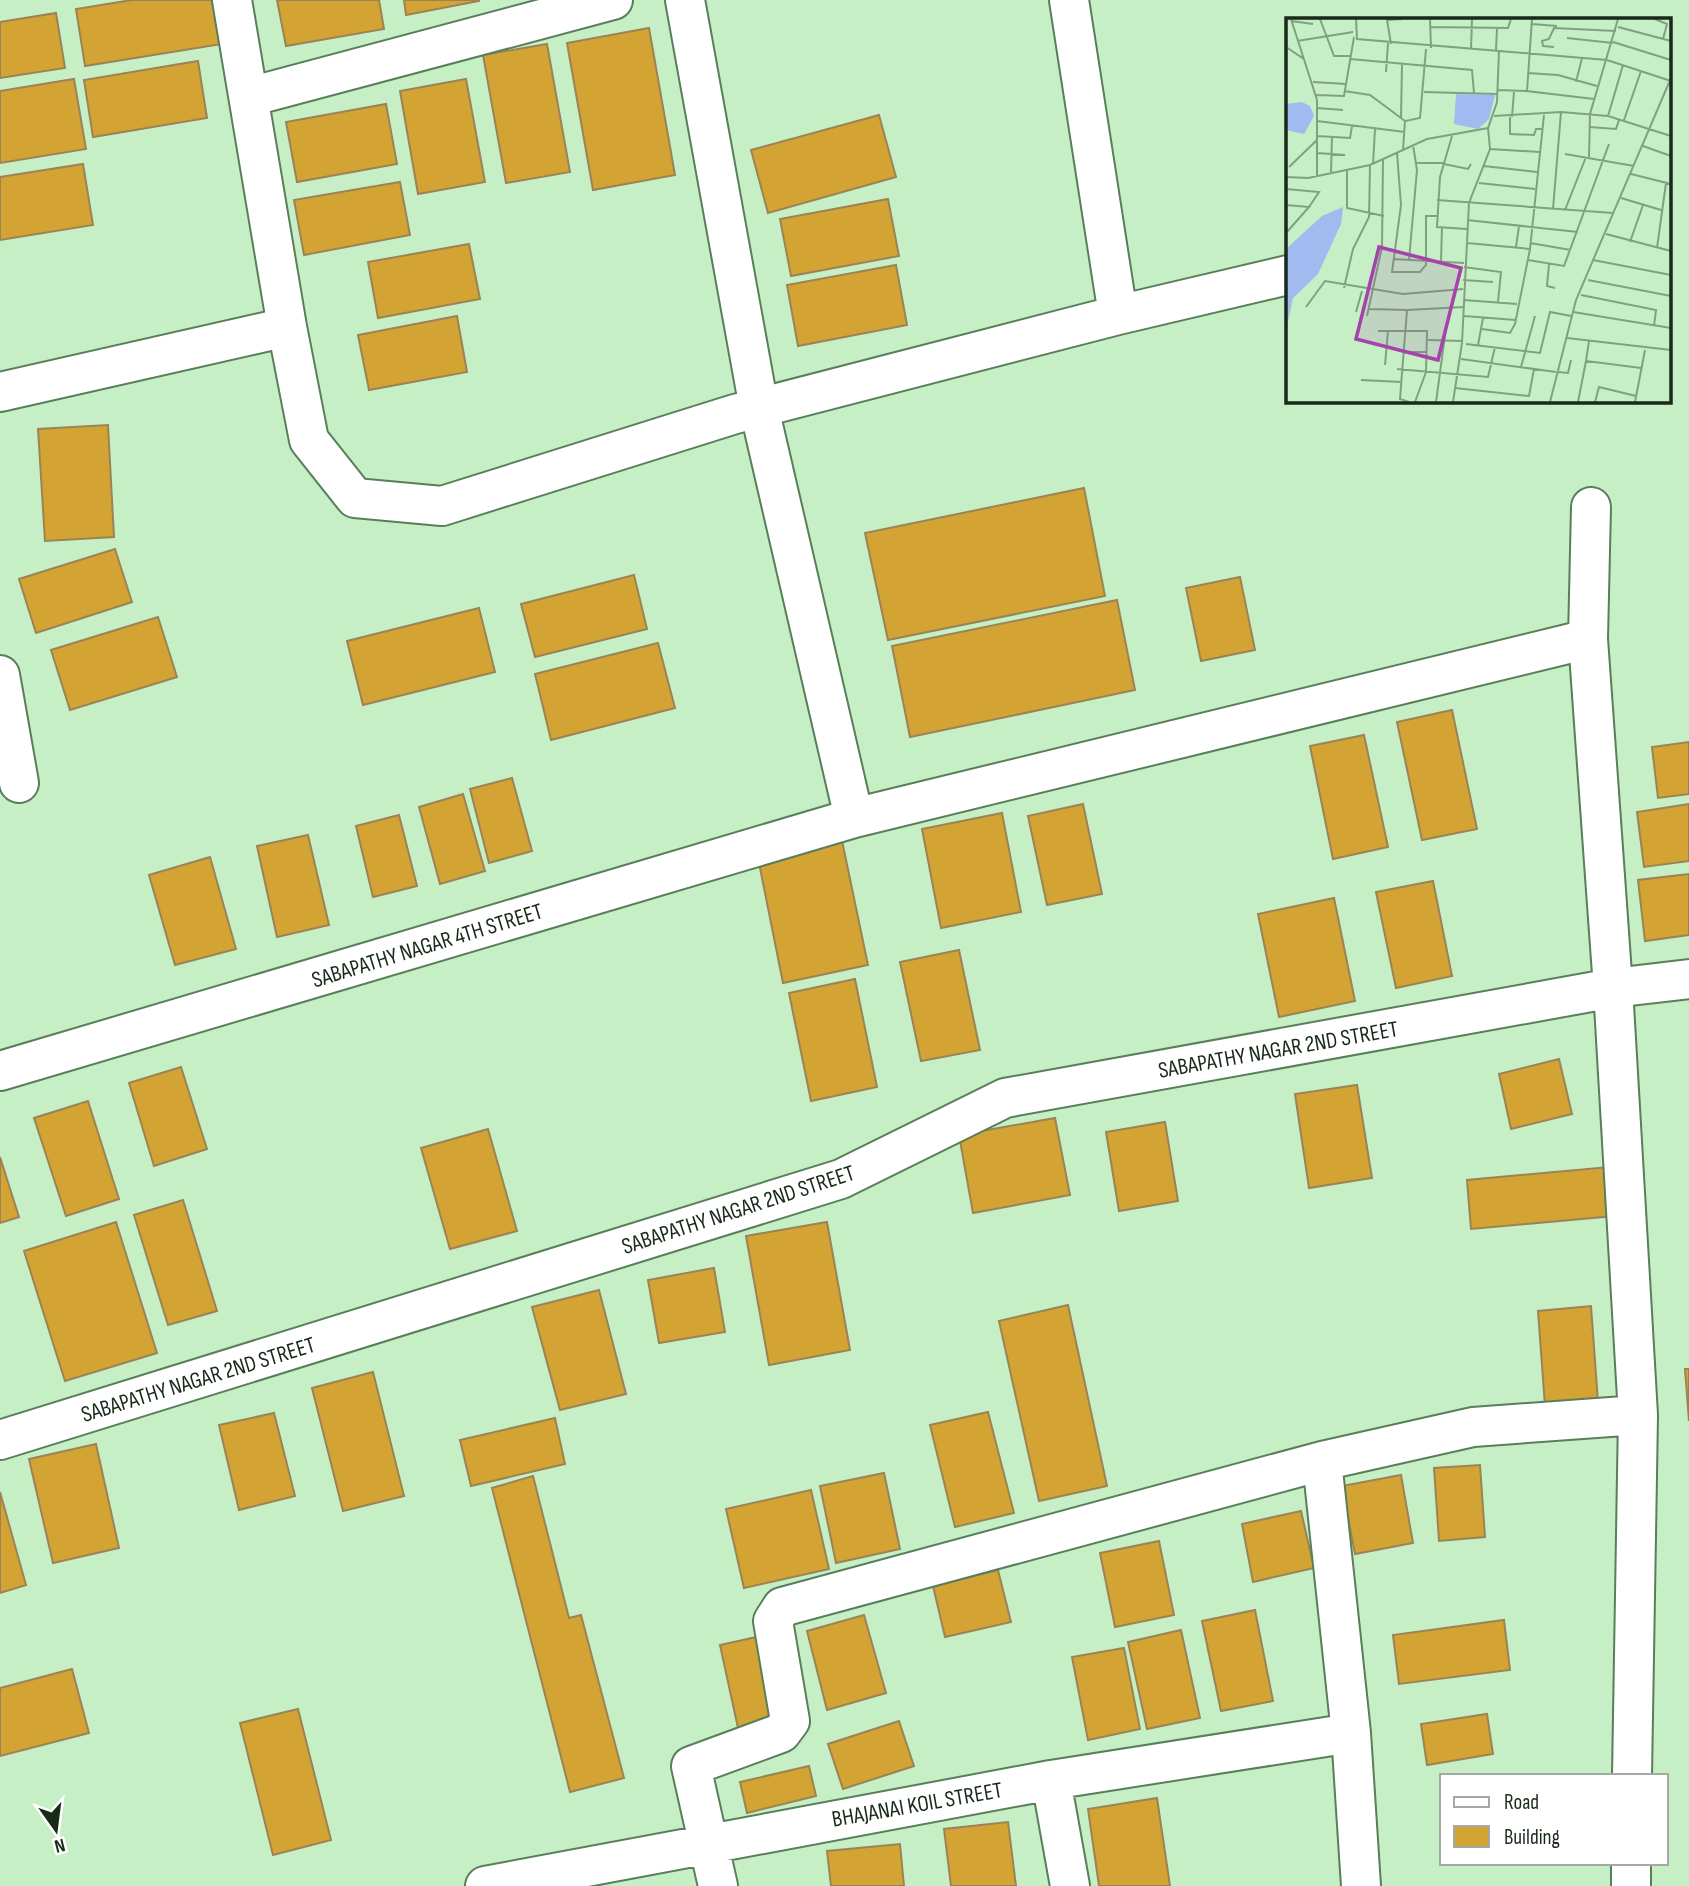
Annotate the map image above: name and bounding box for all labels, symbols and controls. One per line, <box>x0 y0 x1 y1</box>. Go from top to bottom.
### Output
inset map <box>1286 18 1672 402</box>
street label: SABAPATHY NAGAR 4TH STREET <box>308 897 546 994</box>
street label: SABAPATHY NAGAR 2ND STREET <box>1156 1015 1400 1085</box>
street label: SABAPATHY NAGAR 2ND STREET <box>618 1159 858 1261</box>
street label: SABAPATHY NAGAR 2ND STREET <box>78 1331 319 1429</box>
legend <box>1440 1774 1668 1865</box>
street label: BHAJANAI KOIL STREET <box>830 1776 1005 1834</box>
text: Road <box>1504 1790 1539 1815</box>
north arrow <box>21 1795 91 1865</box>
text: Building <box>1504 1825 1560 1850</box>
text: N <box>52 1833 67 1857</box>

